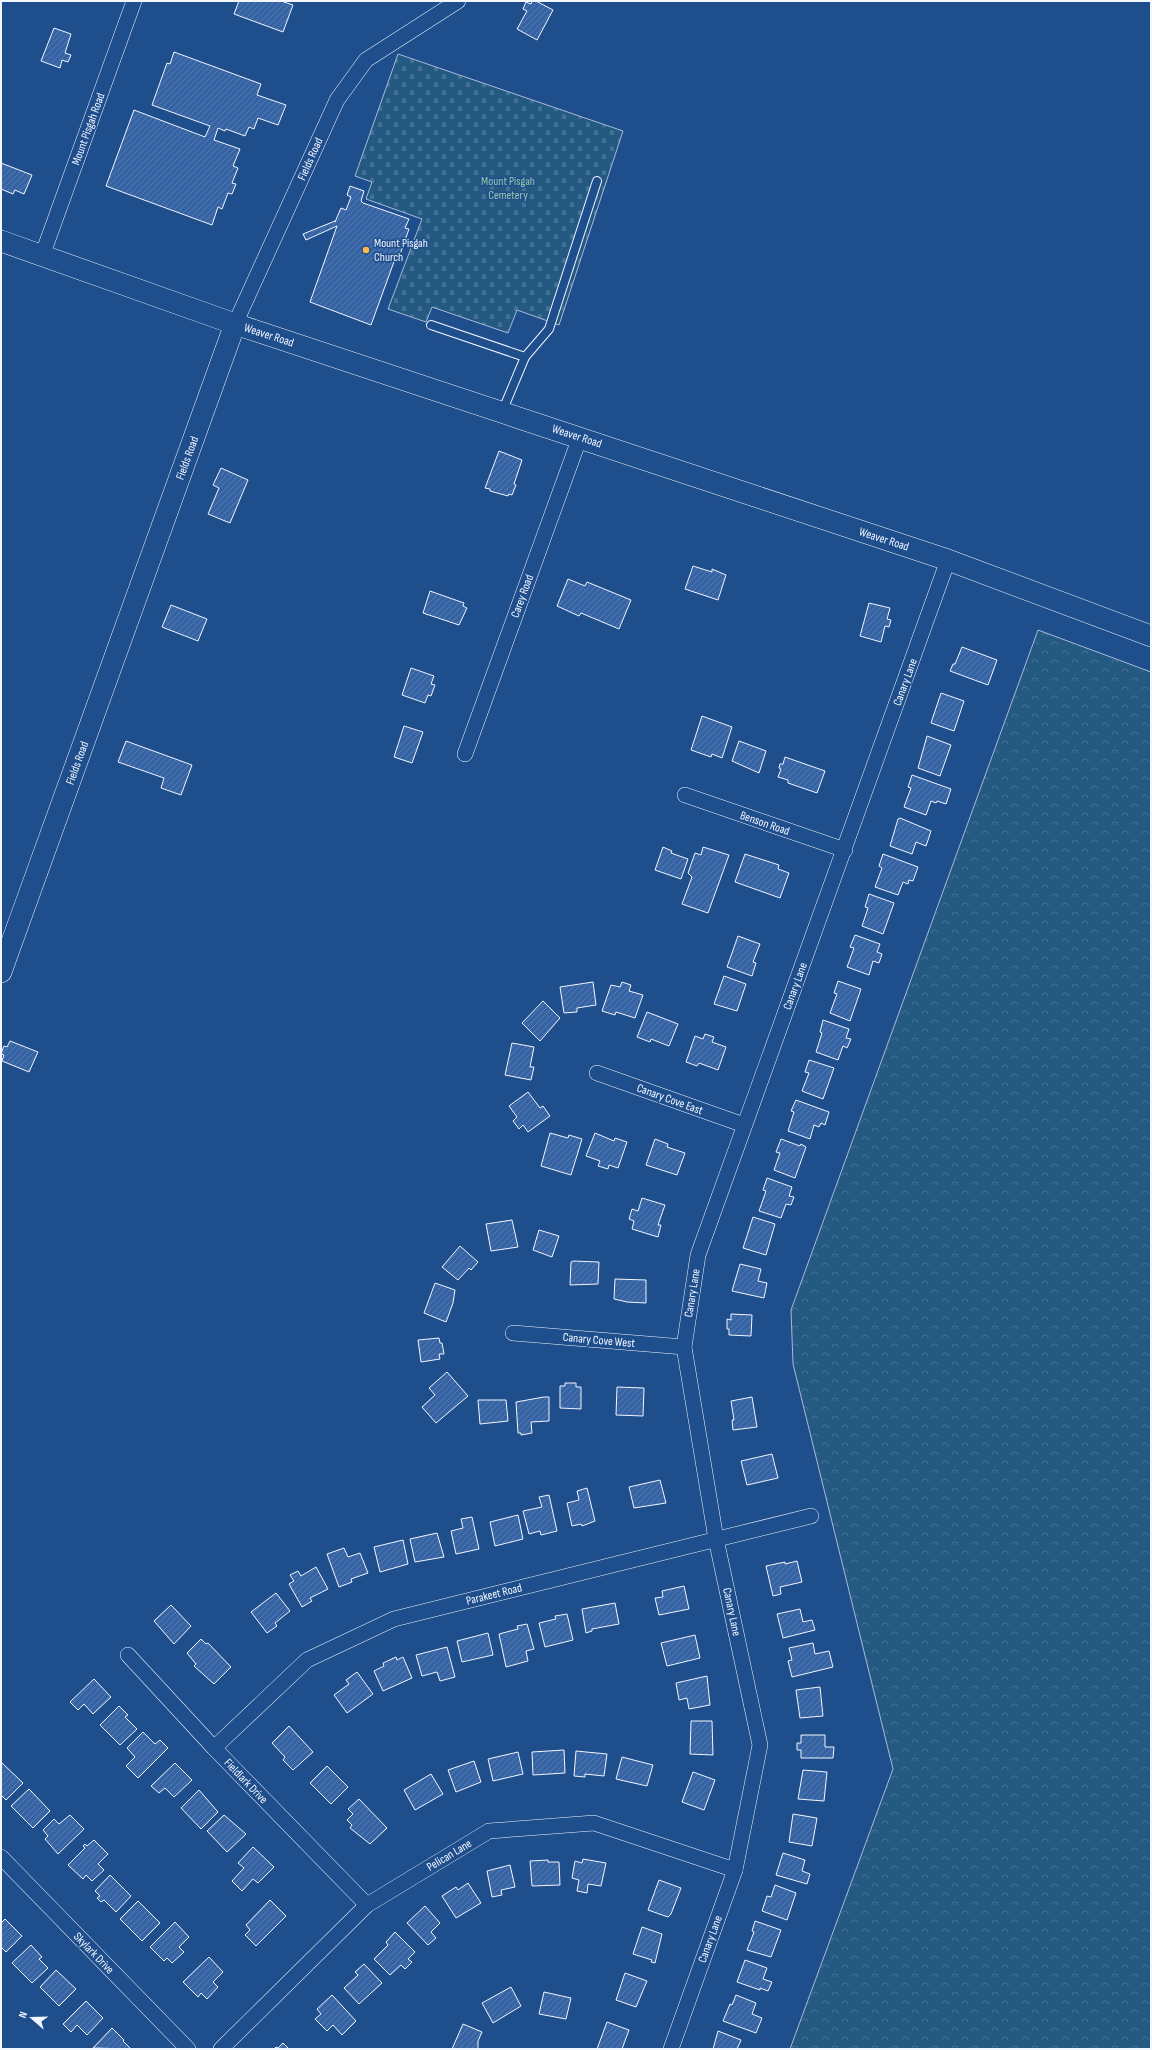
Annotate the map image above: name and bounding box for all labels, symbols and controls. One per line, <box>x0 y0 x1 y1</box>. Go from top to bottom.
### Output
street label: Mount Pisgah Road <box>68 91 108 167</box>
street label: Fields Road <box>294 135 327 183</box>
park label: Mount Pisgah Cemetery <box>481 174 535 203</box>
place label: Mount Pisgah Church <box>374 236 428 265</box>
marker: Mount Pisgah Church <box>361 245 371 255</box>
street label: Weaver Road <box>242 320 296 351</box>
street label: Weaver Road <box>550 421 604 452</box>
street label: Fields Road <box>173 434 202 482</box>
street label: Weaver Road <box>857 524 911 555</box>
street label: Carey Road <box>508 573 537 620</box>
street label: Canary Lane <box>890 656 921 708</box>
street label: Fields Road <box>63 739 92 787</box>
street label: Benson Road <box>738 808 792 839</box>
street label: Canary Lane <box>780 960 811 1012</box>
street label: Canary Cove East <box>635 1081 705 1118</box>
street label: Canary Lane <box>681 1267 704 1318</box>
street label: Canary Cove West <box>562 1330 636 1351</box>
street label: Parakeet Road <box>465 1580 524 1609</box>
street label: Canary Lane <box>719 1587 744 1638</box>
street label: Fieldlark Drive <box>221 1756 271 1807</box>
street label: Pelican Lane <box>424 1836 475 1875</box>
street label: Canary Lane <box>695 1913 726 1965</box>
street label: Skylark Drive <box>70 1929 117 1977</box>
north arrow <box>12 1998 52 2038</box>
text: N <box>16 2010 30 2020</box>

